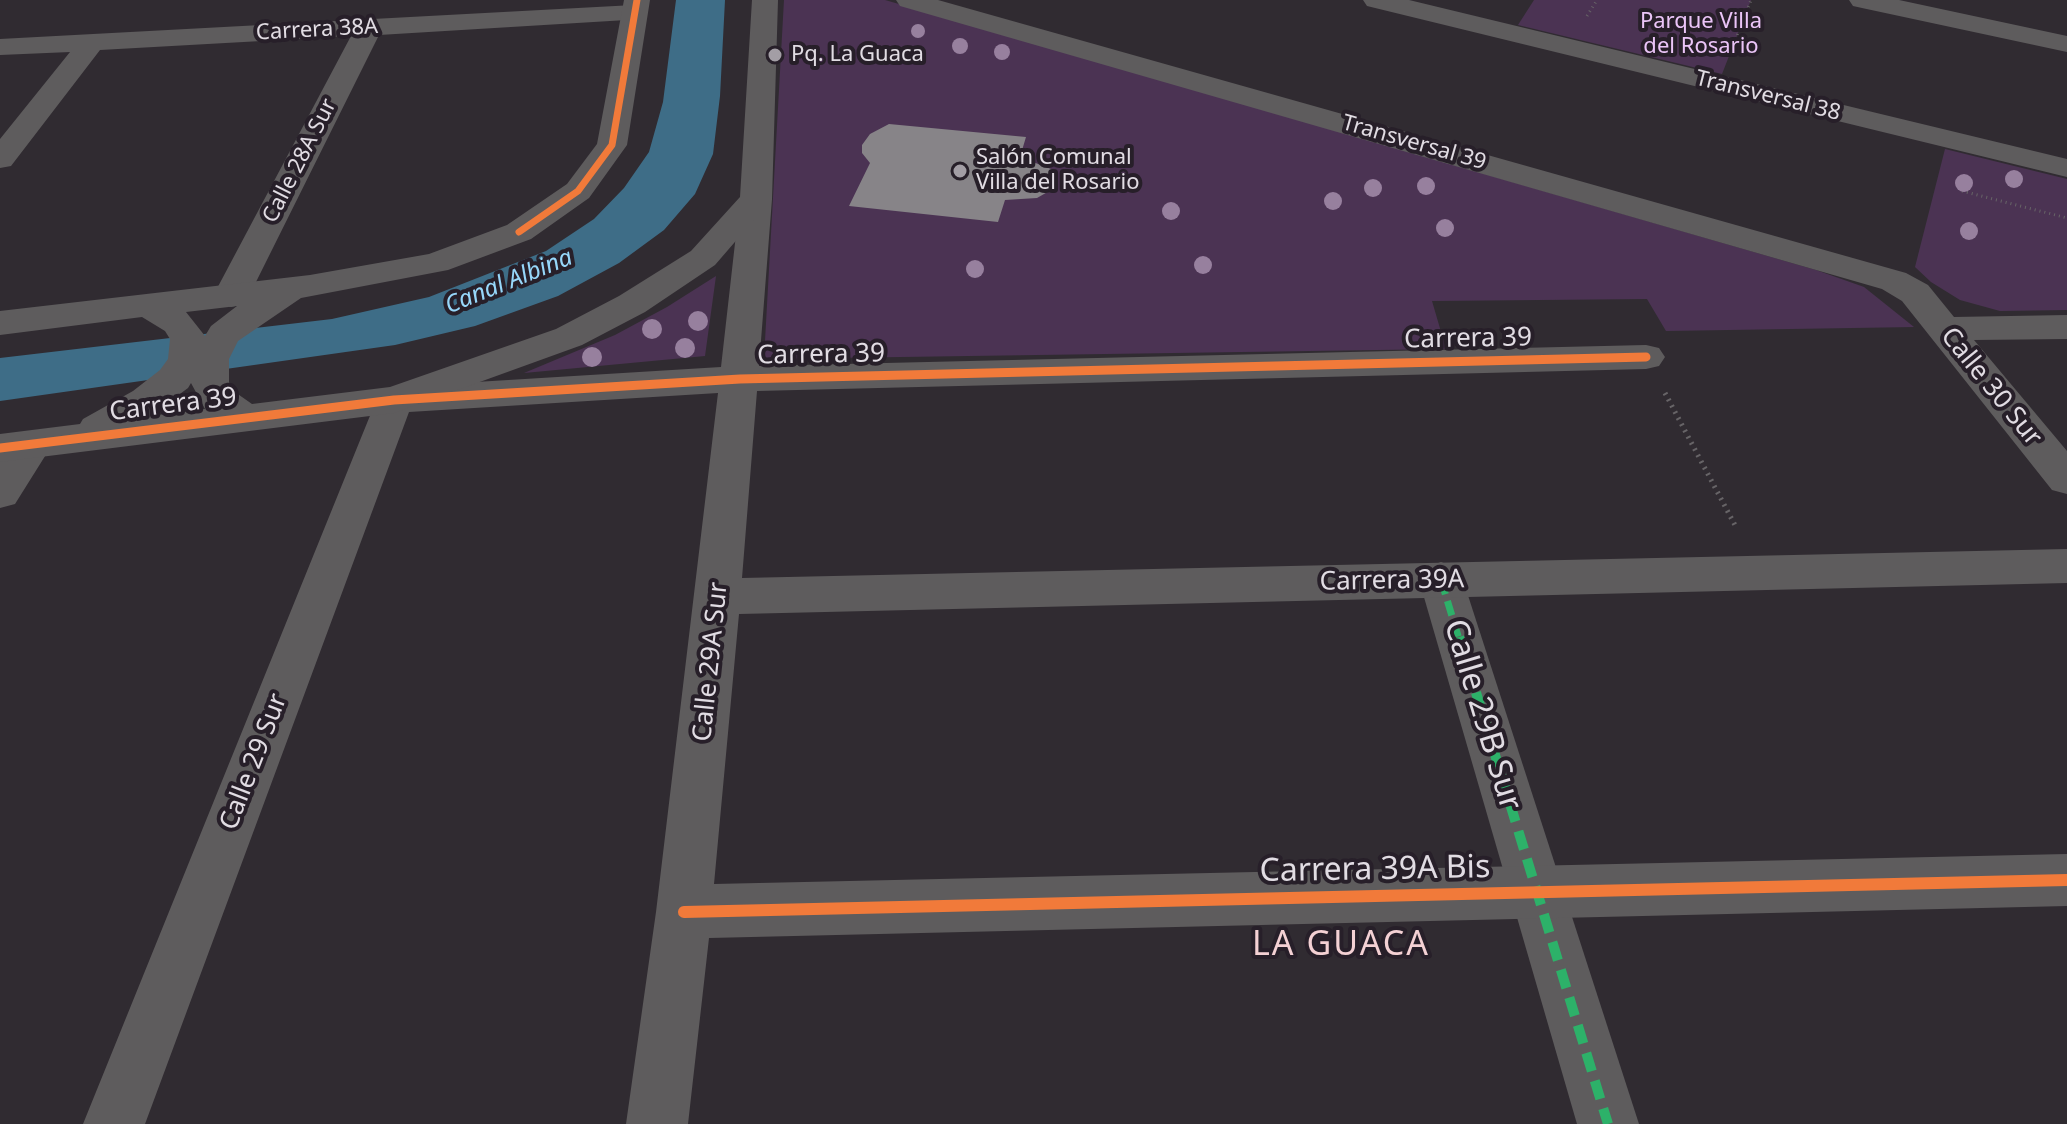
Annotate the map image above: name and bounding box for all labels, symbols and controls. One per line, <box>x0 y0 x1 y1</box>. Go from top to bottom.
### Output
park label: Parque Villa del Rosario <box>1640 9 1762 60</box>
street label: Carrera 38A <box>255 14 379 46</box>
place label: Pq. La Guaca <box>791 42 924 68</box>
marker: Pq. La Guaca <box>766 46 784 64</box>
street label: Transversal 38 <box>1693 65 1843 127</box>
street label: Calle 28A Sur <box>257 95 343 227</box>
street label: Transversal 39 <box>1339 110 1489 176</box>
place label: Salón Comunal Villa del Rosario <box>976 145 1140 196</box>
marker: Salón Comunal Villa del Rosario <box>951 162 969 180</box>
water label: Canal Albina <box>441 243 577 321</box>
street label: Calle 30 Sur <box>1934 321 2048 453</box>
street label: Carrera 39 <box>1404 322 1532 356</box>
street label: Carrera 39 <box>757 338 885 372</box>
street label: Carrera 39 <box>108 382 238 428</box>
street label: Carrera 39A <box>1319 564 1465 598</box>
street label: Calle 29A Sur <box>687 581 735 743</box>
street label: Calle 29B Sur <box>1435 615 1529 815</box>
street label: Calle 29 Sur <box>214 689 294 835</box>
street label: Carrera 39A Bis <box>1259 849 1491 891</box>
district label: LA GUACA <box>1252 925 1430 965</box>

